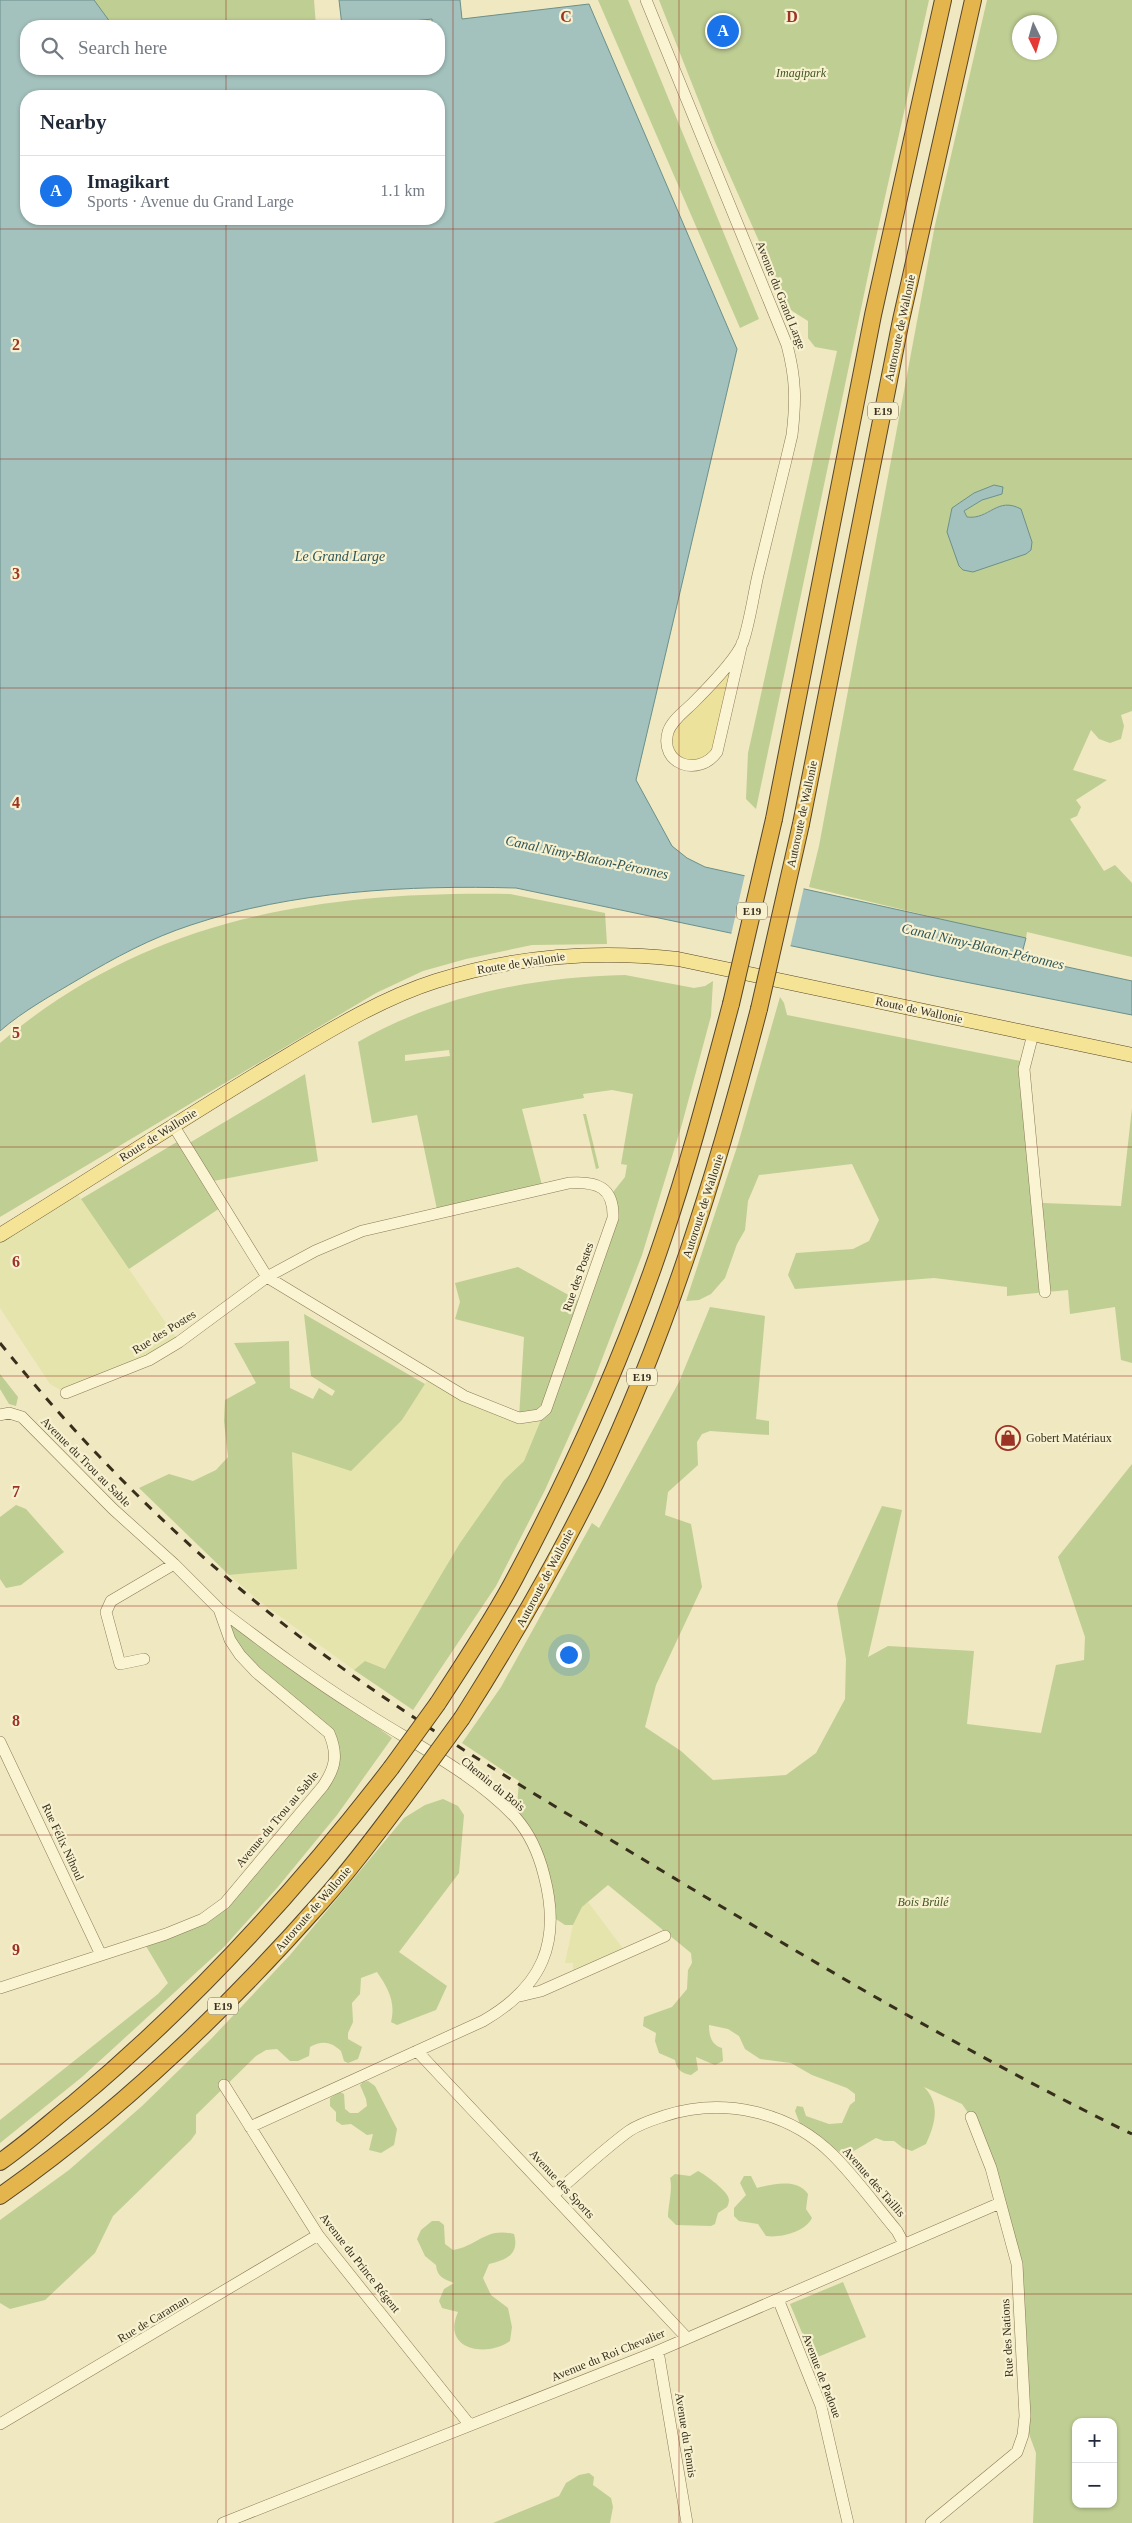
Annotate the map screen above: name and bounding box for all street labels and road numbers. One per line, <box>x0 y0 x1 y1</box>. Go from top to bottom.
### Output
street label: Avenue du Grand Large <box>753 239 809 351</box>
street label: Autoroute de Wallonie <box>882 273 918 383</box>
road number: E19 <box>868 402 898 420</box>
street label: Autoroute de Wallonie <box>784 759 820 869</box>
road number: E19 <box>737 902 767 919</box>
street label: Route de Wallonie <box>476 949 566 977</box>
street label: Route de Wallonie <box>874 994 964 1026</box>
street label: Route de Wallonie <box>117 1106 199 1164</box>
street label: Autoroute de Wallonie <box>680 1152 726 1260</box>
street label: Rue des Postes <box>560 1240 596 1313</box>
street label: Rue des Postes <box>130 1307 199 1357</box>
road number: E19 <box>627 1368 657 1385</box>
street label: Avenue du Trou au Sable <box>38 1414 134 1510</box>
street label: Autoroute de Wallonie <box>513 1527 577 1629</box>
street label: Chemin du Bois <box>458 1754 528 1814</box>
street label: Avenue du Trou au Sable <box>233 1768 321 1870</box>
street label: Rue Félix Nihoul <box>39 1801 87 1883</box>
street label: Autoroute de Wallonie <box>272 1863 354 1955</box>
road number: E19 <box>208 1998 238 2014</box>
street label: Avenue des Taillis <box>840 2144 908 2220</box>
street label: Avenue des Sports <box>526 2147 598 2222</box>
street label: Avenue du Prince Régent <box>317 2211 404 2316</box>
street label: Rue de Caraman <box>115 2292 191 2346</box>
street label: Rue des Nations <box>998 2298 1016 2378</box>
street label: Avenue du Roi Chevalier <box>549 2326 667 2384</box>
street label: Avenue de Padoue <box>800 2332 844 2420</box>
street label: Avenue du Tennis <box>672 2391 700 2479</box>

